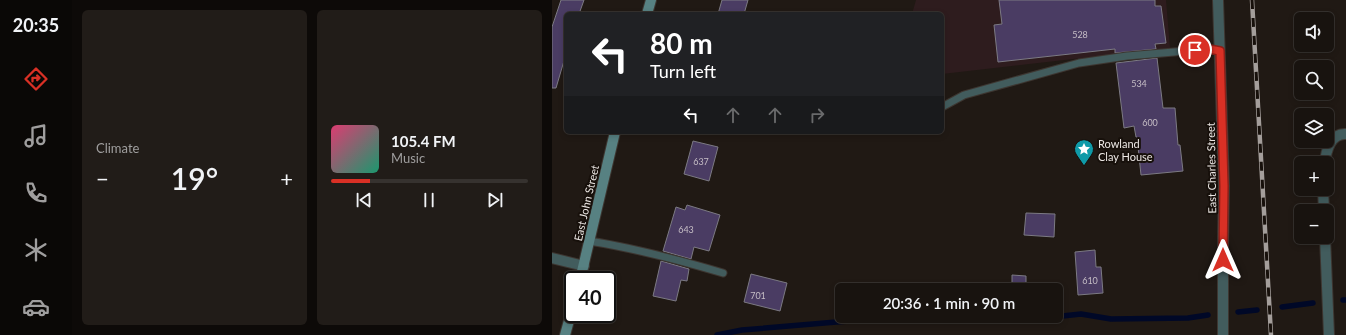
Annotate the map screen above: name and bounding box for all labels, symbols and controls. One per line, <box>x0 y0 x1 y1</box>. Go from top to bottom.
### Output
map controls <box>1294 12 1334 244</box>
button: sound <box>1294 12 1334 52</box>
text: 20:35 <box>13 14 59 36</box>
text: 80 m <box>650 26 713 60</box>
icon: left <box>584 28 636 80</box>
house number: 528 <box>1072 29 1088 40</box>
pin <box>1178 33 1212 67</box>
icon: arrive <box>1184 39 1206 61</box>
text: Turn left <box>650 60 716 82</box>
button: search <box>1294 60 1334 100</box>
icon: directions <box>22 65 50 93</box>
house number: 534 <box>1131 78 1147 89</box>
icon: left <box>680 104 702 126</box>
icon: ahead <box>722 104 744 126</box>
icon: ahead <box>764 104 786 126</box>
icon: right <box>806 104 828 126</box>
button: layers <box>1294 108 1334 148</box>
house number: 600 <box>1142 117 1158 128</box>
icon: music <box>22 122 50 150</box>
street label: East Charles Street <box>1204 122 1218 214</box>
text: 105.4 FM <box>391 132 456 150</box>
place label: Rowland Clay House <box>1098 137 1153 163</box>
place icon: Rowland Clay House <box>1073 138 1095 166</box>
text: Climate <box>96 140 139 156</box>
text: Music <box>391 150 425 166</box>
house number: 637 <box>693 156 709 167</box>
button: + <box>1294 156 1334 196</box>
text: 19° <box>171 160 218 196</box>
street label: East John Street <box>571 164 601 242</box>
text: − <box>96 165 109 192</box>
text: + <box>280 165 293 192</box>
icon: phone <box>22 179 50 207</box>
icon: previous <box>353 189 375 211</box>
icon: pause <box>418 189 440 211</box>
icon: next <box>484 189 506 211</box>
button: − <box>1294 204 1334 244</box>
house number: 643 <box>678 224 694 235</box>
icon: climate <box>22 236 50 264</box>
position arrow <box>1202 239 1244 281</box>
speed limit sign: 40 <box>564 271 616 323</box>
house number: 610 <box>1082 275 1098 286</box>
house number: 701 <box>750 290 766 301</box>
icon: car <box>22 293 50 321</box>
text: 20:36 · 1 min · 90 m <box>883 294 1015 312</box>

